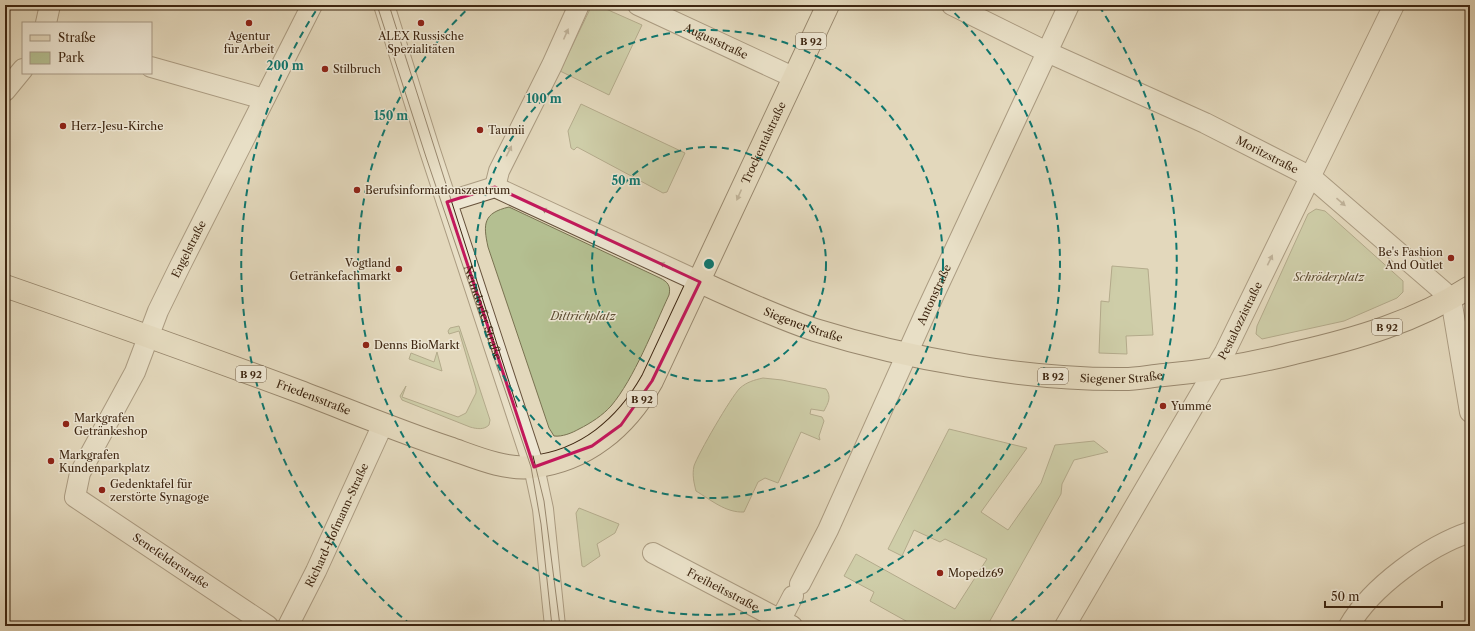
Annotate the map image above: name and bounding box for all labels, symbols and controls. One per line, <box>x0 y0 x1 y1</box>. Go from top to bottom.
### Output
marker: Agentur für Arbeit <box>244 18 254 28</box>
marker: ALEX Russische Spezialitäten <box>416 18 426 28</box>
street label: Auguststraße <box>681 20 750 62</box>
legend <box>22 22 152 74</box>
one-way arrow <box>563 28 569 40</box>
place label: Agentur für Arbeit <box>224 29 274 56</box>
place label: ALEX Russische Spezialitäten <box>377 29 464 56</box>
text: Straße <box>58 30 96 45</box>
road number: B 92 <box>796 33 826 49</box>
text: Park <box>58 50 85 65</box>
text: 200 m <box>266 58 304 73</box>
place label: Stilbruch <box>333 62 381 76</box>
marker: Stilbruch <box>320 64 330 74</box>
text: 100 m <box>526 91 562 106</box>
street label: Trockentalstraße <box>738 99 789 186</box>
text: 150 m <box>374 108 408 123</box>
place label: Herz-Jesu-Kirche <box>71 119 163 133</box>
marker: Herz-Jesu-Kirche <box>58 121 68 131</box>
place label: Taumii <box>488 123 525 137</box>
marker: Taumii <box>475 125 485 135</box>
street label: Moritzstraße <box>1234 133 1301 176</box>
one-way arrow <box>506 145 512 157</box>
text: 50 m <box>611 173 641 188</box>
place label: Berufsinformationszentrum <box>365 183 511 197</box>
marker: Berufsinformationszentrum <box>352 185 362 195</box>
one-way arrow <box>736 190 742 201</box>
one-way arrow <box>1335 198 1346 207</box>
one-way arrow <box>541 208 553 214</box>
street label: Engelstraße <box>168 218 209 280</box>
place label: Be's Fashion And Outlet <box>1378 245 1443 272</box>
marker: Be's Fashion And Outlet <box>1446 253 1456 263</box>
one-way arrow <box>1267 255 1273 266</box>
place label: Vogtland Getränkefachmarkt <box>289 256 391 283</box>
centre of rings <box>702 257 716 271</box>
one-way arrow <box>659 262 671 268</box>
street label: Antonstraße <box>913 262 954 328</box>
street label: Neundorfer Straße <box>461 263 505 362</box>
marker: Vogtland Getränkefachmarkt <box>394 264 404 274</box>
park label: Schröderplatz <box>1293 270 1365 284</box>
street label: Pestalozzistraße <box>1215 279 1265 362</box>
street label: Siegener Straße <box>762 304 844 345</box>
park label: Dittrichplatz <box>549 309 617 323</box>
road number: B 92 <box>1372 319 1402 335</box>
place label: Denns BioMarkt <box>374 338 460 352</box>
marker: Denns BioMarkt <box>361 340 371 350</box>
road number: B 92 <box>236 366 266 382</box>
road number: B 92 <box>1038 368 1068 384</box>
street label: Siegener Straße <box>1080 368 1164 386</box>
street label: Friedensstraße <box>274 377 353 418</box>
road number: B 92 <box>627 391 657 407</box>
place label: Yumme <box>1170 399 1211 413</box>
marker: Yumme <box>1158 401 1168 411</box>
place label: Markgrafen Getränkeshop <box>74 411 148 438</box>
marker: Markgrafen Getränkeshop <box>61 419 71 429</box>
place label: Markgrafen Kundenparkplatz <box>59 448 150 475</box>
marker: Markgrafen Kundenparkplatz <box>46 456 56 466</box>
street label: Richard-Hofmann-Straße <box>302 461 371 590</box>
place label: Gedenktafel für zerstörte Synagoge <box>110 477 209 504</box>
marker: Gedenktafel für zerstörte Synagoge <box>97 485 107 495</box>
street label: Senefelderstraße <box>130 530 212 592</box>
street label: Freiheitsstraße <box>685 565 761 614</box>
place label: Mopedz69 <box>948 566 1004 580</box>
marker: Mopedz69 <box>935 568 945 578</box>
scale bar <box>1325 583 1442 609</box>
text: 50 m <box>1331 589 1360 604</box>

